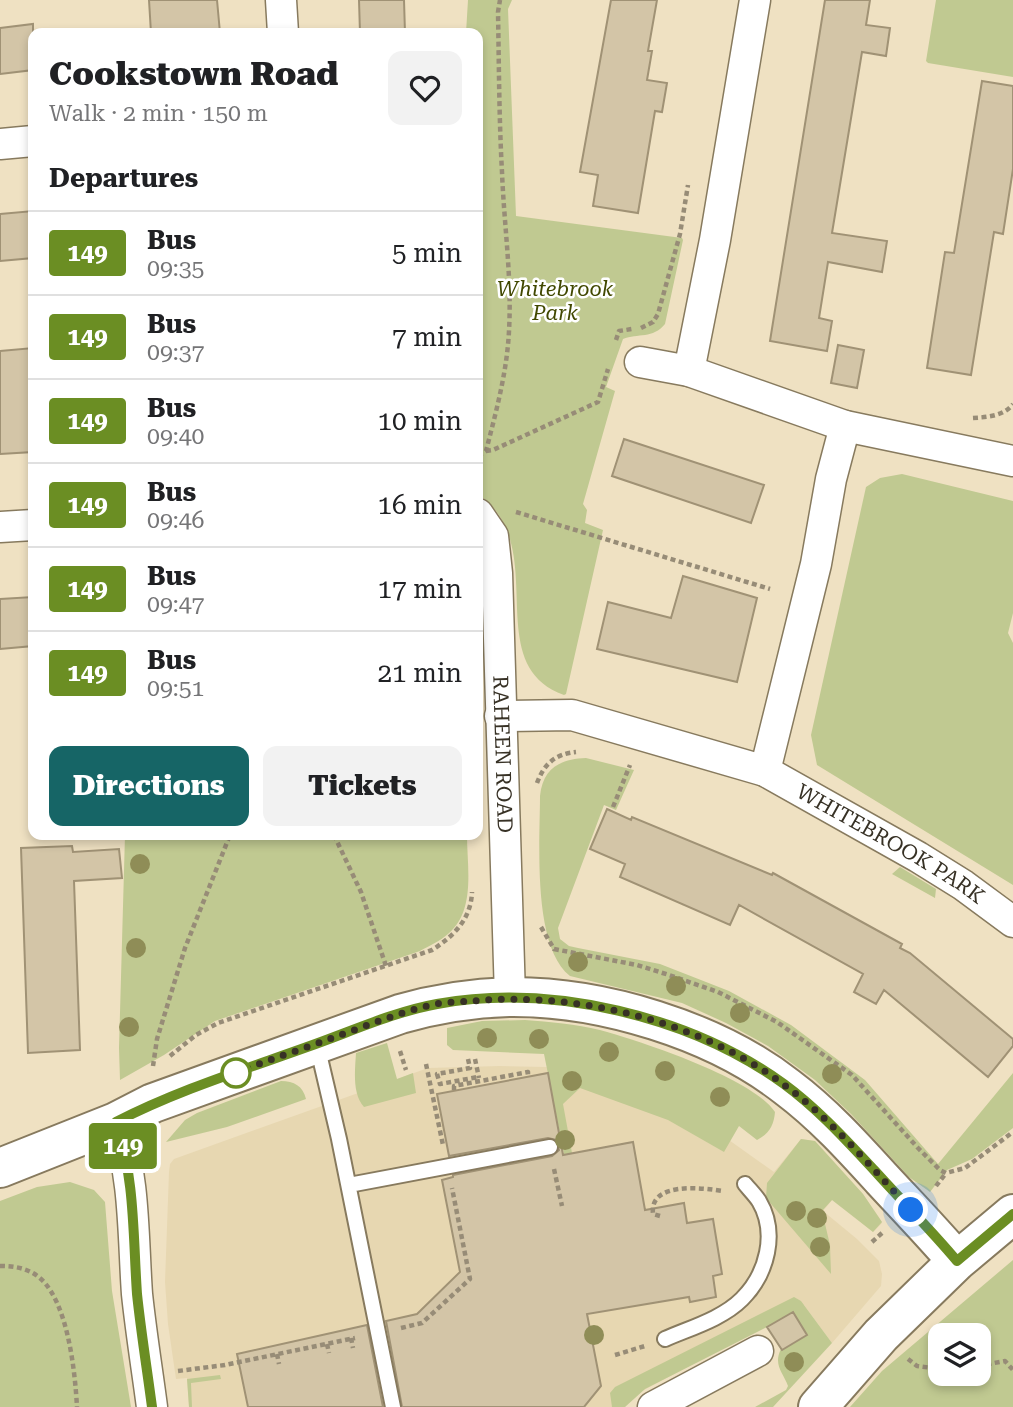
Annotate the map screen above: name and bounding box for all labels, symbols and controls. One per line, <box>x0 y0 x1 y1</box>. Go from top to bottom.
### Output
button: heart <box>388 51 462 125</box>
text: Cookstown Road <box>49 54 338 93</box>
text: Walk · 2 min · 150 m <box>49 100 268 127</box>
text: Departures <box>49 163 198 193</box>
text: Bus <box>147 225 196 255</box>
text: 5 min <box>392 238 462 268</box>
text: 149 <box>67 239 108 267</box>
text: 09:35 <box>147 255 204 282</box>
park label: Whitebrook Park <box>497 277 614 325</box>
text: Bus <box>147 309 196 339</box>
text: 7 min <box>392 322 462 352</box>
text: 149 <box>67 323 108 351</box>
text: 09:37 <box>147 339 204 366</box>
text: Bus <box>147 393 196 423</box>
text: 10 min <box>378 406 462 436</box>
text: 149 <box>67 407 108 435</box>
text: 09:40 <box>147 423 204 450</box>
text: Bus <box>147 477 196 507</box>
text: 16 min <box>378 490 462 520</box>
text: 149 <box>67 491 108 519</box>
text: 09:46 <box>147 507 204 534</box>
text: Bus <box>147 561 196 591</box>
text: 17 min <box>378 574 462 604</box>
text: 149 <box>67 575 108 603</box>
text: 09:47 <box>147 591 204 618</box>
text: Bus <box>147 645 196 675</box>
text: 21 min <box>378 658 462 688</box>
text: 149 <box>67 659 108 687</box>
text: 09:51 <box>147 675 204 702</box>
street label: RAHEEN ROAD <box>488 675 517 833</box>
button: Directions <box>49 746 249 826</box>
button: Tickets <box>263 746 462 826</box>
street label: WHITEBROOK PARK <box>792 779 989 909</box>
unlabelled marker <box>221 1058 251 1088</box>
line badge: 149 <box>83 1123 163 1169</box>
text: 149 <box>103 1132 143 1160</box>
your location <box>893 1192 928 1227</box>
map controls <box>928 1323 991 1386</box>
button: layers <box>928 1323 991 1386</box>

